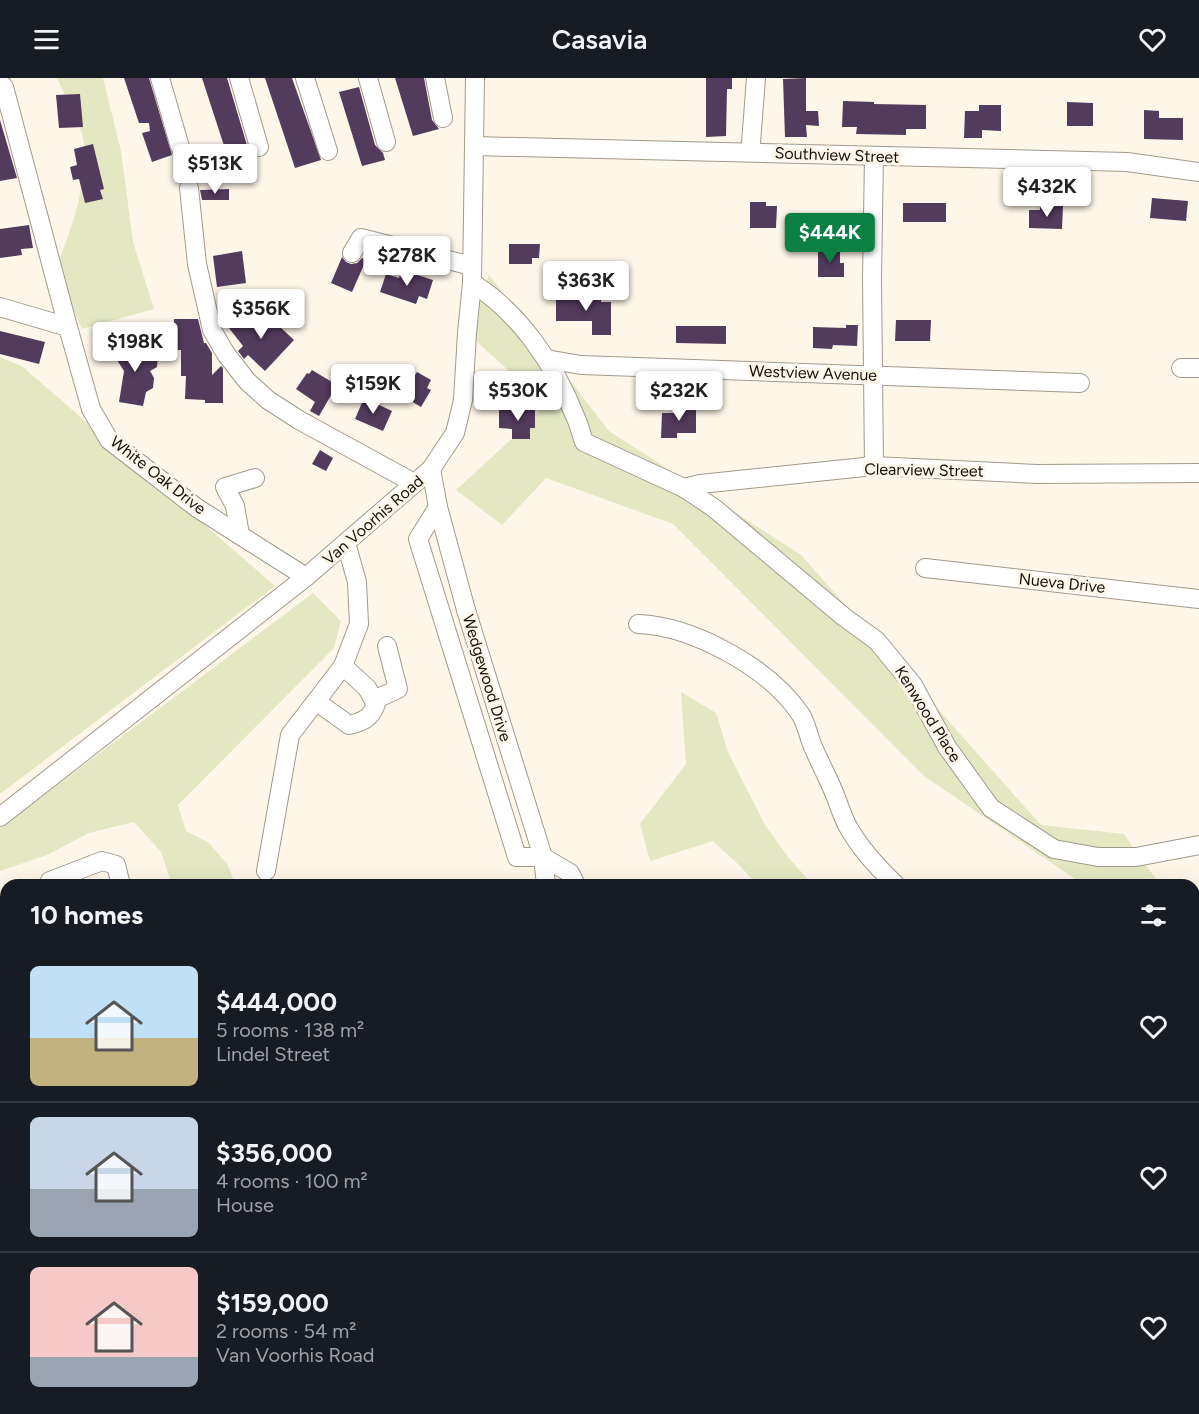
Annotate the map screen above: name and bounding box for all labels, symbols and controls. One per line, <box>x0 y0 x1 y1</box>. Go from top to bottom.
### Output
icon: menu <box>30 23 63 56</box>
text: Casavia <box>552 23 647 56</box>
icon: heart <box>1136 23 1169 56</box>
street label: Southview Street <box>774 143 900 167</box>
pin: $513K <box>173 144 257 195</box>
text: $513K <box>187 151 243 175</box>
pin: $432K <box>1005 167 1089 218</box>
text: $432K <box>1017 174 1077 198</box>
pin: $444K <box>788 213 872 264</box>
text: $444K <box>799 220 861 244</box>
pin: $278K <box>365 236 449 287</box>
text: $278K <box>377 243 437 267</box>
pin: $363K <box>544 261 628 312</box>
text: $363K <box>557 268 615 292</box>
pin: $356K <box>219 289 303 340</box>
text: $356K <box>232 296 290 320</box>
pin: $198K <box>93 322 177 373</box>
text: $198K <box>107 329 163 353</box>
street label: Westview Avenue <box>749 361 878 385</box>
pin: $159K <box>331 364 415 415</box>
text: $159K <box>345 371 401 395</box>
pin: $530K <box>476 371 560 422</box>
pin: $232K <box>637 371 721 422</box>
text: $530K <box>488 378 548 402</box>
text: $232K <box>650 378 708 402</box>
street label: White Oak Drive <box>106 432 210 518</box>
street label: Clearview Street <box>864 459 984 481</box>
street label: Van Voorhis Road <box>319 471 427 569</box>
street label: Nueva Drive <box>1018 569 1107 597</box>
street label: Wedgewood Drive <box>459 612 515 744</box>
street label: Kenwood Place <box>891 662 965 766</box>
text: 10 homes <box>30 899 143 931</box>
icon: filters <box>1137 899 1170 932</box>
text: $444,000 <box>216 986 337 1018</box>
icon: home <box>78 990 150 1062</box>
icon: heart <box>1137 1010 1170 1043</box>
text: 5 rooms · 138 m² <box>216 1018 364 1042</box>
text: Lindel Street <box>216 1042 330 1066</box>
text: $356,000 <box>216 1137 332 1169</box>
icon: home <box>78 1141 150 1213</box>
icon: heart <box>1137 1161 1170 1194</box>
text: 4 rooms · 100 m² <box>216 1169 368 1193</box>
text: House <box>216 1193 274 1217</box>
text: $159,000 <box>216 1287 329 1319</box>
icon: home <box>78 1291 150 1363</box>
icon: heart <box>1137 1311 1170 1344</box>
text: 2 rooms · 54 m² <box>216 1319 356 1343</box>
text: Van Voorhis Road <box>216 1343 374 1367</box>

